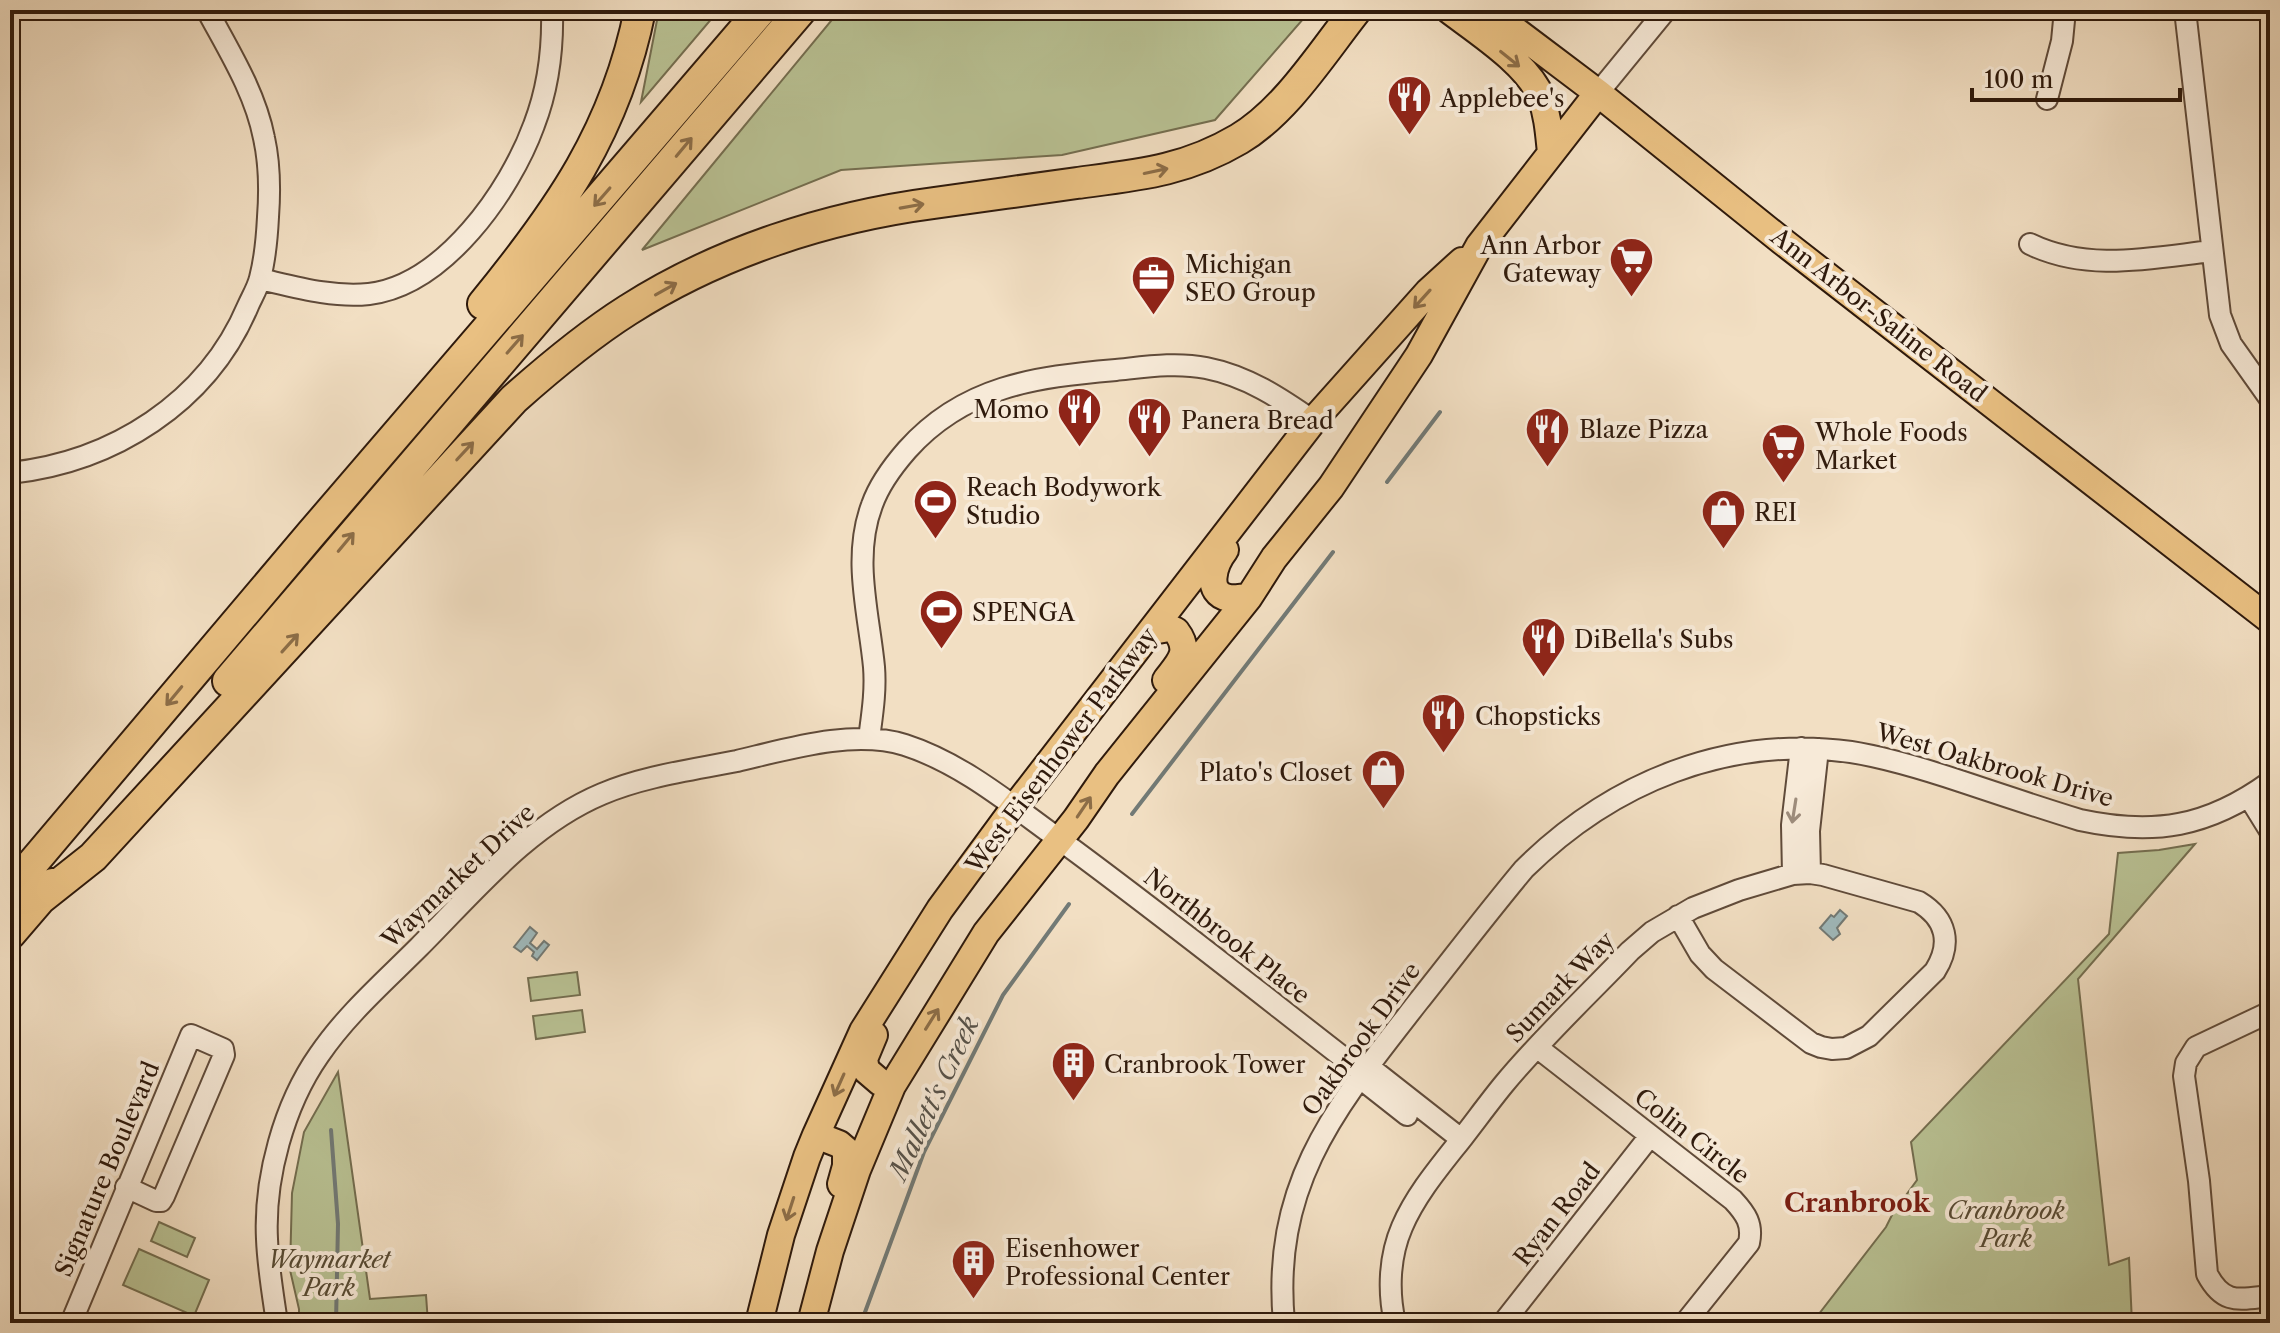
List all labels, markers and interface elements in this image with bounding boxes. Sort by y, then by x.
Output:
one-way arrow [1499,50,1520,67]
scale bar [1972,52,2180,102]
text: 100 m [1984,65,2053,94]
restaurant icon: Applebee's [1385,74,1433,137]
place label: Applebee's [1439,84,1565,113]
one-way arrow [675,137,693,158]
one-way arrow [1142,163,1168,178]
one-way arrow [593,187,611,207]
one-way arrow [898,198,924,213]
street label: Ann Arbor-Saline Road [1764,221,1993,409]
place label: Ann Arbor Gateway [1480,231,1602,288]
supermarket icon: Ann Arbor Gateway [1608,235,1656,298]
place label: Michigan SEO Group [1185,250,1316,307]
office icon: Michigan SEO Group [1130,254,1178,317]
one-way arrow [654,280,678,296]
one-way arrow [1413,288,1431,308]
one-way arrow [506,335,524,355]
restaurant icon: Momo [1056,385,1104,448]
place label: Momo [974,395,1049,424]
restaurant icon: Panera Bread [1126,396,1174,459]
restaurant icon: Blaze Pizza [1524,405,1572,468]
place label: Panera Bread [1181,406,1334,435]
place label: Blaze Pizza [1579,415,1709,444]
place label: Whole Foods Market [1814,418,1968,475]
supermarket icon: Whole Foods Market [1760,422,1808,485]
one-way arrow [455,441,473,461]
place label: Reach Bodywork Studio [966,473,1162,530]
sports icon: Reach Bodywork Studio [911,477,959,540]
shop icon: REI [1699,488,1747,551]
place label: REI [1754,498,1797,527]
one-way arrow [337,532,355,553]
sports icon: SPENGA [917,588,965,651]
place label: SPENGA [972,598,1076,627]
restaurant icon: DiBella's Subs [1519,615,1567,678]
street label: West Eisenhower Parkway [959,621,1163,879]
place label: DiBella's Subs [1574,625,1733,654]
one-way arrow [280,633,298,653]
one-way arrow [165,686,183,706]
restaurant icon: Chopsticks [1420,692,1468,755]
place label: Chopsticks [1475,702,1601,731]
street label: West Oakbrook Drive [1872,717,2117,813]
shop icon: Plato's Closet [1359,748,1407,811]
place label: Plato's Closet [1199,758,1353,787]
one-way arrow [1076,797,1092,819]
street label: Waymarket Drive [375,798,540,955]
one-way arrow [1786,798,1801,823]
street label: Northbrook Place [1138,862,1316,1010]
street label: Sumark Way [1500,925,1620,1048]
street label: Oakbrook Drive [1296,957,1426,1121]
one-way arrow [925,1008,941,1031]
water label: Mallett's Creek [881,1011,986,1187]
building icon: Cranbrook Tower [1049,1040,1097,1103]
place label: Cranbrook Tower [1104,1050,1306,1079]
street label: Signature Boulevard [49,1057,166,1281]
one-way arrow [830,1072,845,1097]
street label: Colin Circle [1629,1082,1755,1190]
street label: Ryan Road [1508,1156,1606,1271]
district label: Cranbrook [1784,1187,1931,1219]
one-way arrow [782,1196,797,1221]
park label: Cranbrook Park [1947,1196,2065,1253]
place label: Eisenhower Professional Center [1005,1234,1230,1291]
building icon: Eisenhower Professional Center [950,1238,998,1301]
park label: Waymarket Park [267,1245,392,1302]

